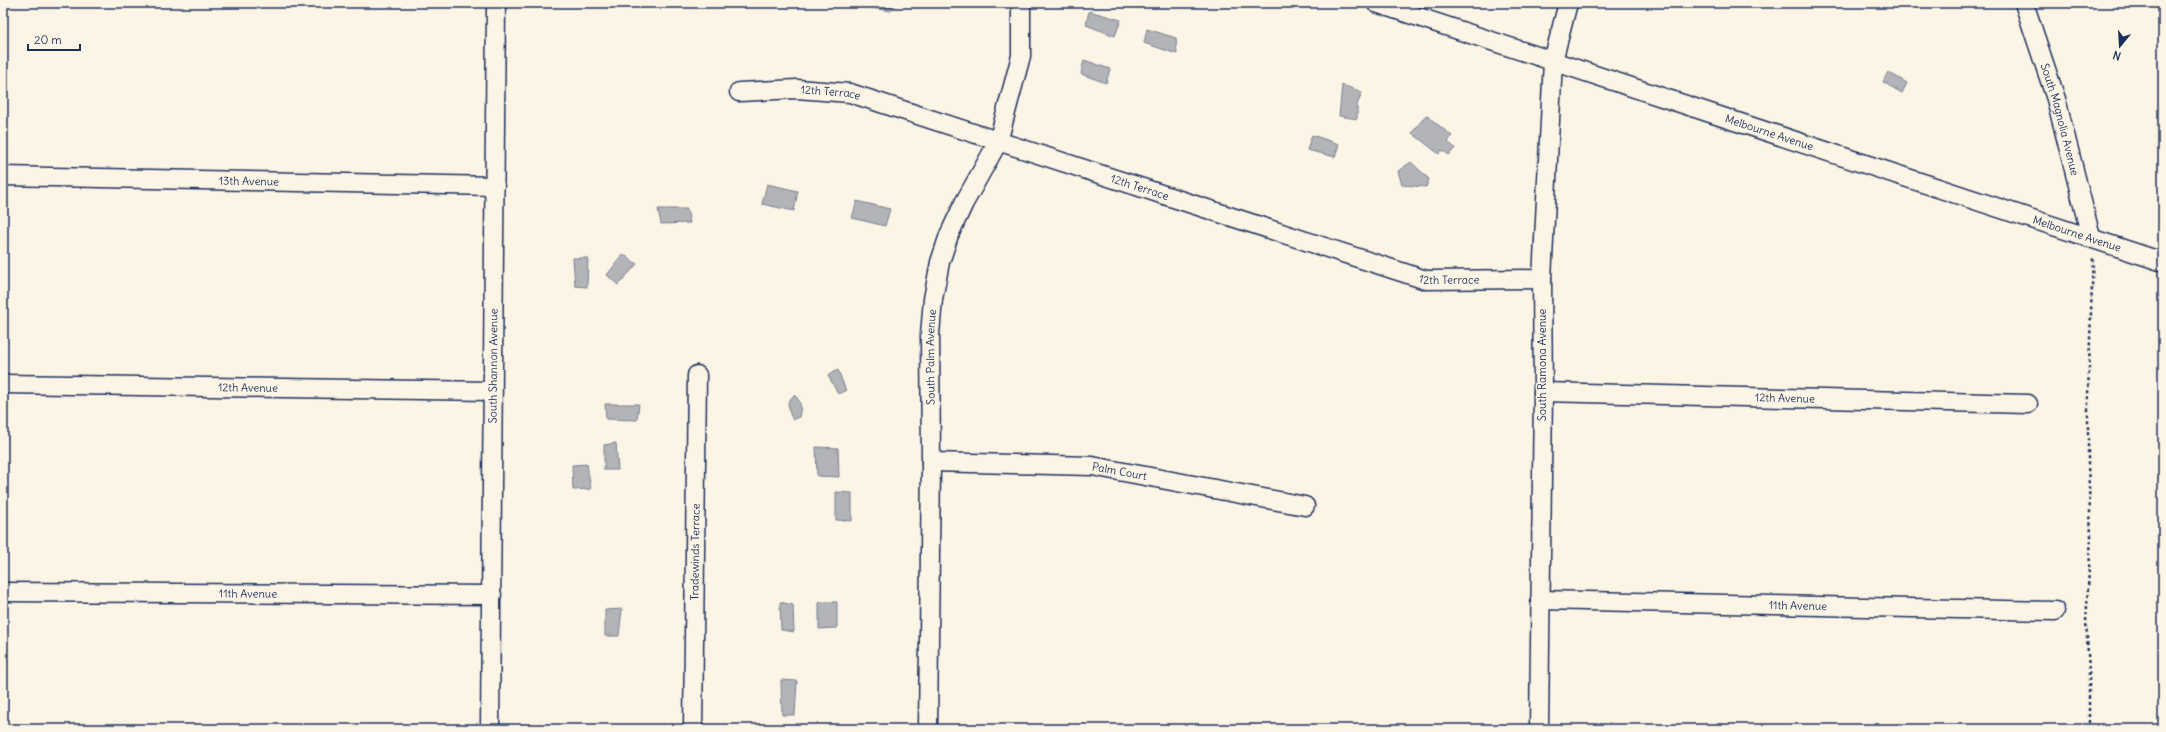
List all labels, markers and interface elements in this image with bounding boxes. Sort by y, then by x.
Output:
scale bar [28,26,80,52]
north arrow [2100,26,2140,66]
text: 20 m [34,32,62,47]
text: N [2111,48,2123,63]
street label: South Magnolia Avenue [2038,61,2082,177]
street label: 12th Terrace [800,82,863,103]
street label: Melbourne Avenue [1723,111,1815,154]
street label: 12th Terrace [1109,171,1171,203]
street label: 13th Avenue [219,173,279,189]
street label: Melbourne Avenue [2031,213,2123,255]
street label: 12th Terrace [1417,271,1480,287]
street label: South Shannon Avenue [486,308,500,424]
street label: South Palm Avenue [923,309,939,405]
street label: South Ramona Avenue [1535,309,1549,421]
street label: 12th Avenue [218,380,278,395]
street label: 12th Avenue [1755,390,1815,406]
street label: Palm Court [1091,459,1148,483]
street label: Tradewinds Terrace [687,503,703,601]
street label: 11th Avenue [219,586,277,601]
street label: 11th Avenue [1769,598,1827,613]

